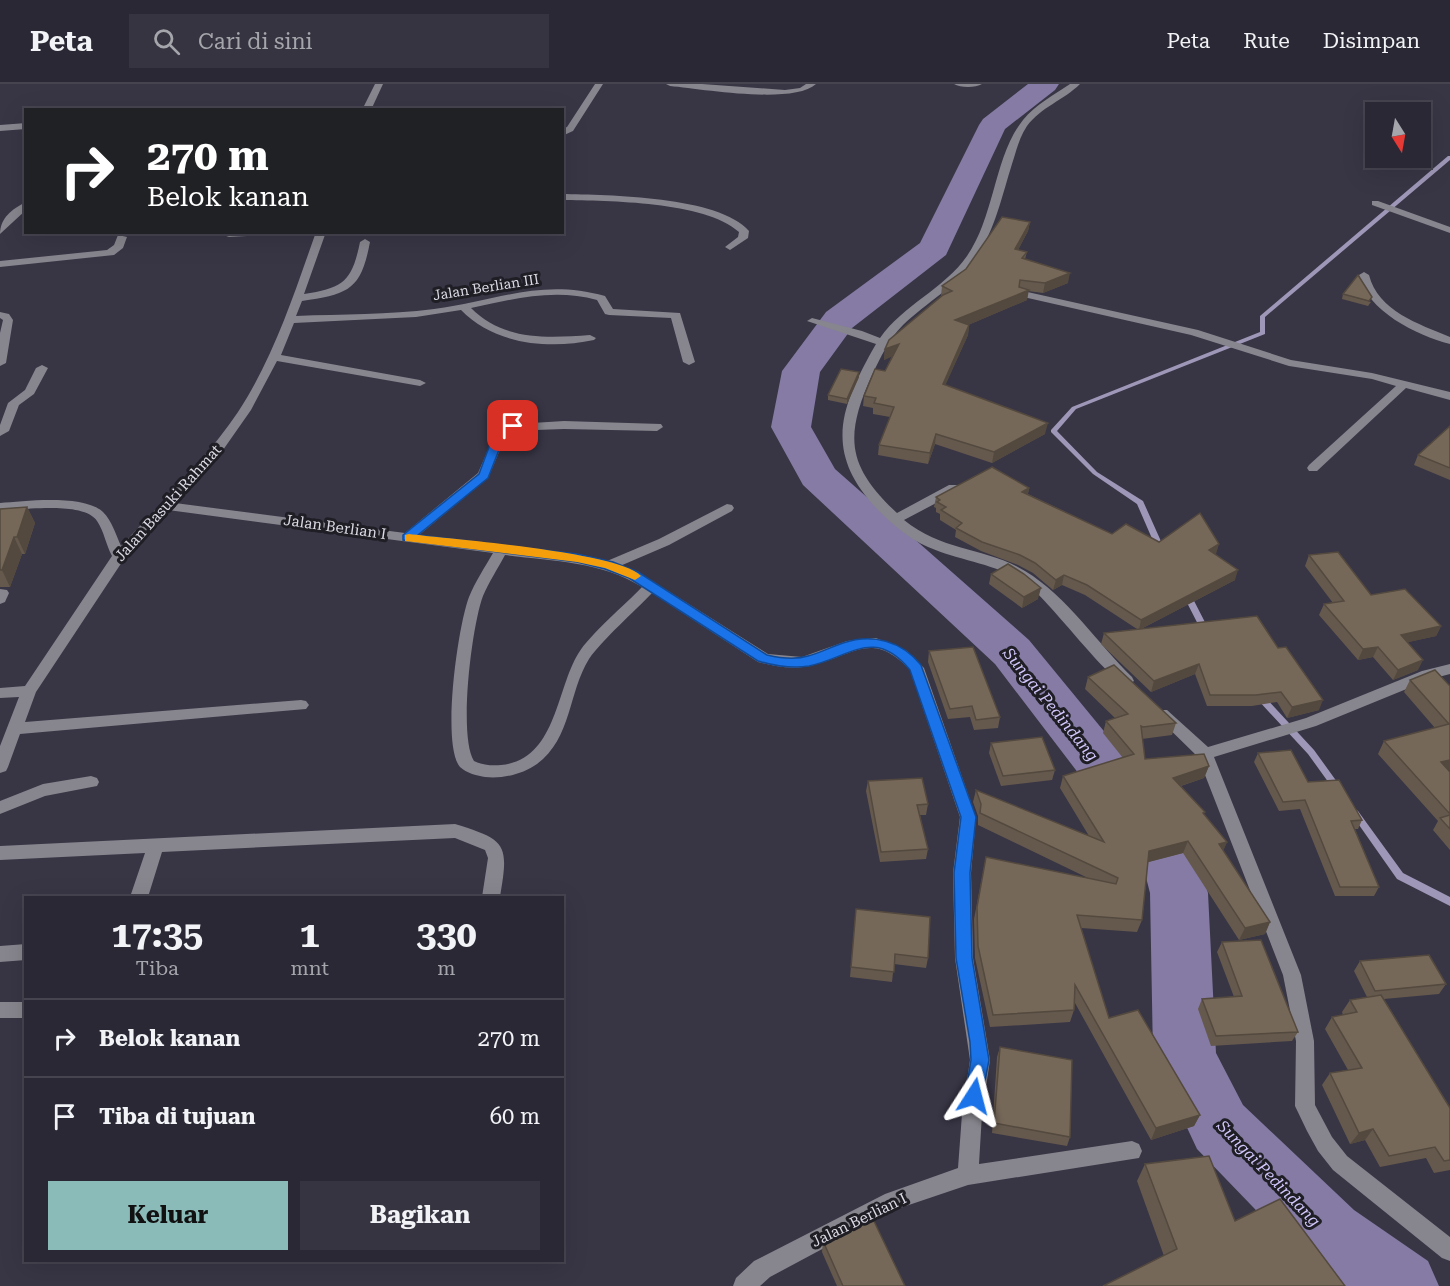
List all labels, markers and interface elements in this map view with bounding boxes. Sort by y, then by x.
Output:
search box [129,14,549,68]
text: Peta [30,25,93,58]
icon: search [150,25,183,58]
text: Cari di sini [198,29,313,54]
text: Peta [1167,29,1210,53]
text: Rute [1243,29,1290,53]
text: Disimpan [1323,29,1420,53]
north arrow [1365,102,1431,168]
map controls [1365,102,1431,168]
text: 270 m [147,131,269,180]
icon: right [48,132,126,210]
text: Belok kanan [147,181,309,213]
street label: Jalan Berlian III [432,271,540,303]
pin [487,400,538,451]
icon: arrive [496,409,529,442]
street label: Jalan Basuki Rahmat [111,441,225,565]
street label: Jalan Berlian I [282,511,388,543]
water label: Sungai Pedindang [999,643,1102,765]
text: 17:35 [111,914,203,956]
text: 1 [300,914,320,956]
text: 330 [416,914,477,956]
text: Tiba [136,956,179,980]
text: mnt [290,956,329,980]
text: m [437,956,456,980]
icon: right [48,1022,81,1055]
text: Belok kanan [99,1026,240,1051]
text: 270 m [477,1026,540,1051]
position arrow [942,1064,1006,1128]
icon: arrive [48,1100,81,1133]
text: Tiba di tujuan [99,1104,255,1129]
text: 60 m [490,1104,540,1129]
water label: Sungai Pedindang [1213,1116,1324,1230]
button: Keluar [48,1181,288,1250]
button: Bagikan [300,1181,540,1250]
street label: Jalan Berlian I [808,1189,910,1251]

